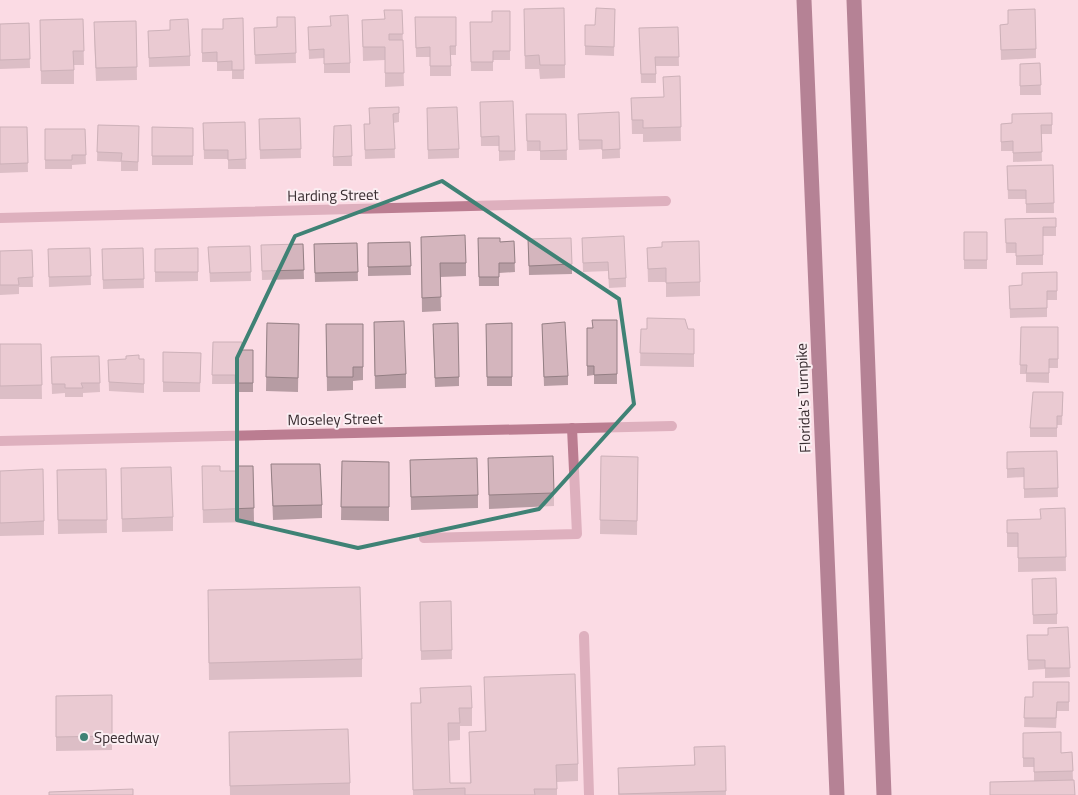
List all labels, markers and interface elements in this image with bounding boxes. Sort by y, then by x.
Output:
street label: Harding Street [287,183,380,207]
street label: Florida's Turnpike [790,343,816,453]
street label: Moseley Street [287,407,383,431]
place label: Speedway [94,726,159,749]
marker: Speedway [78,731,90,743]

